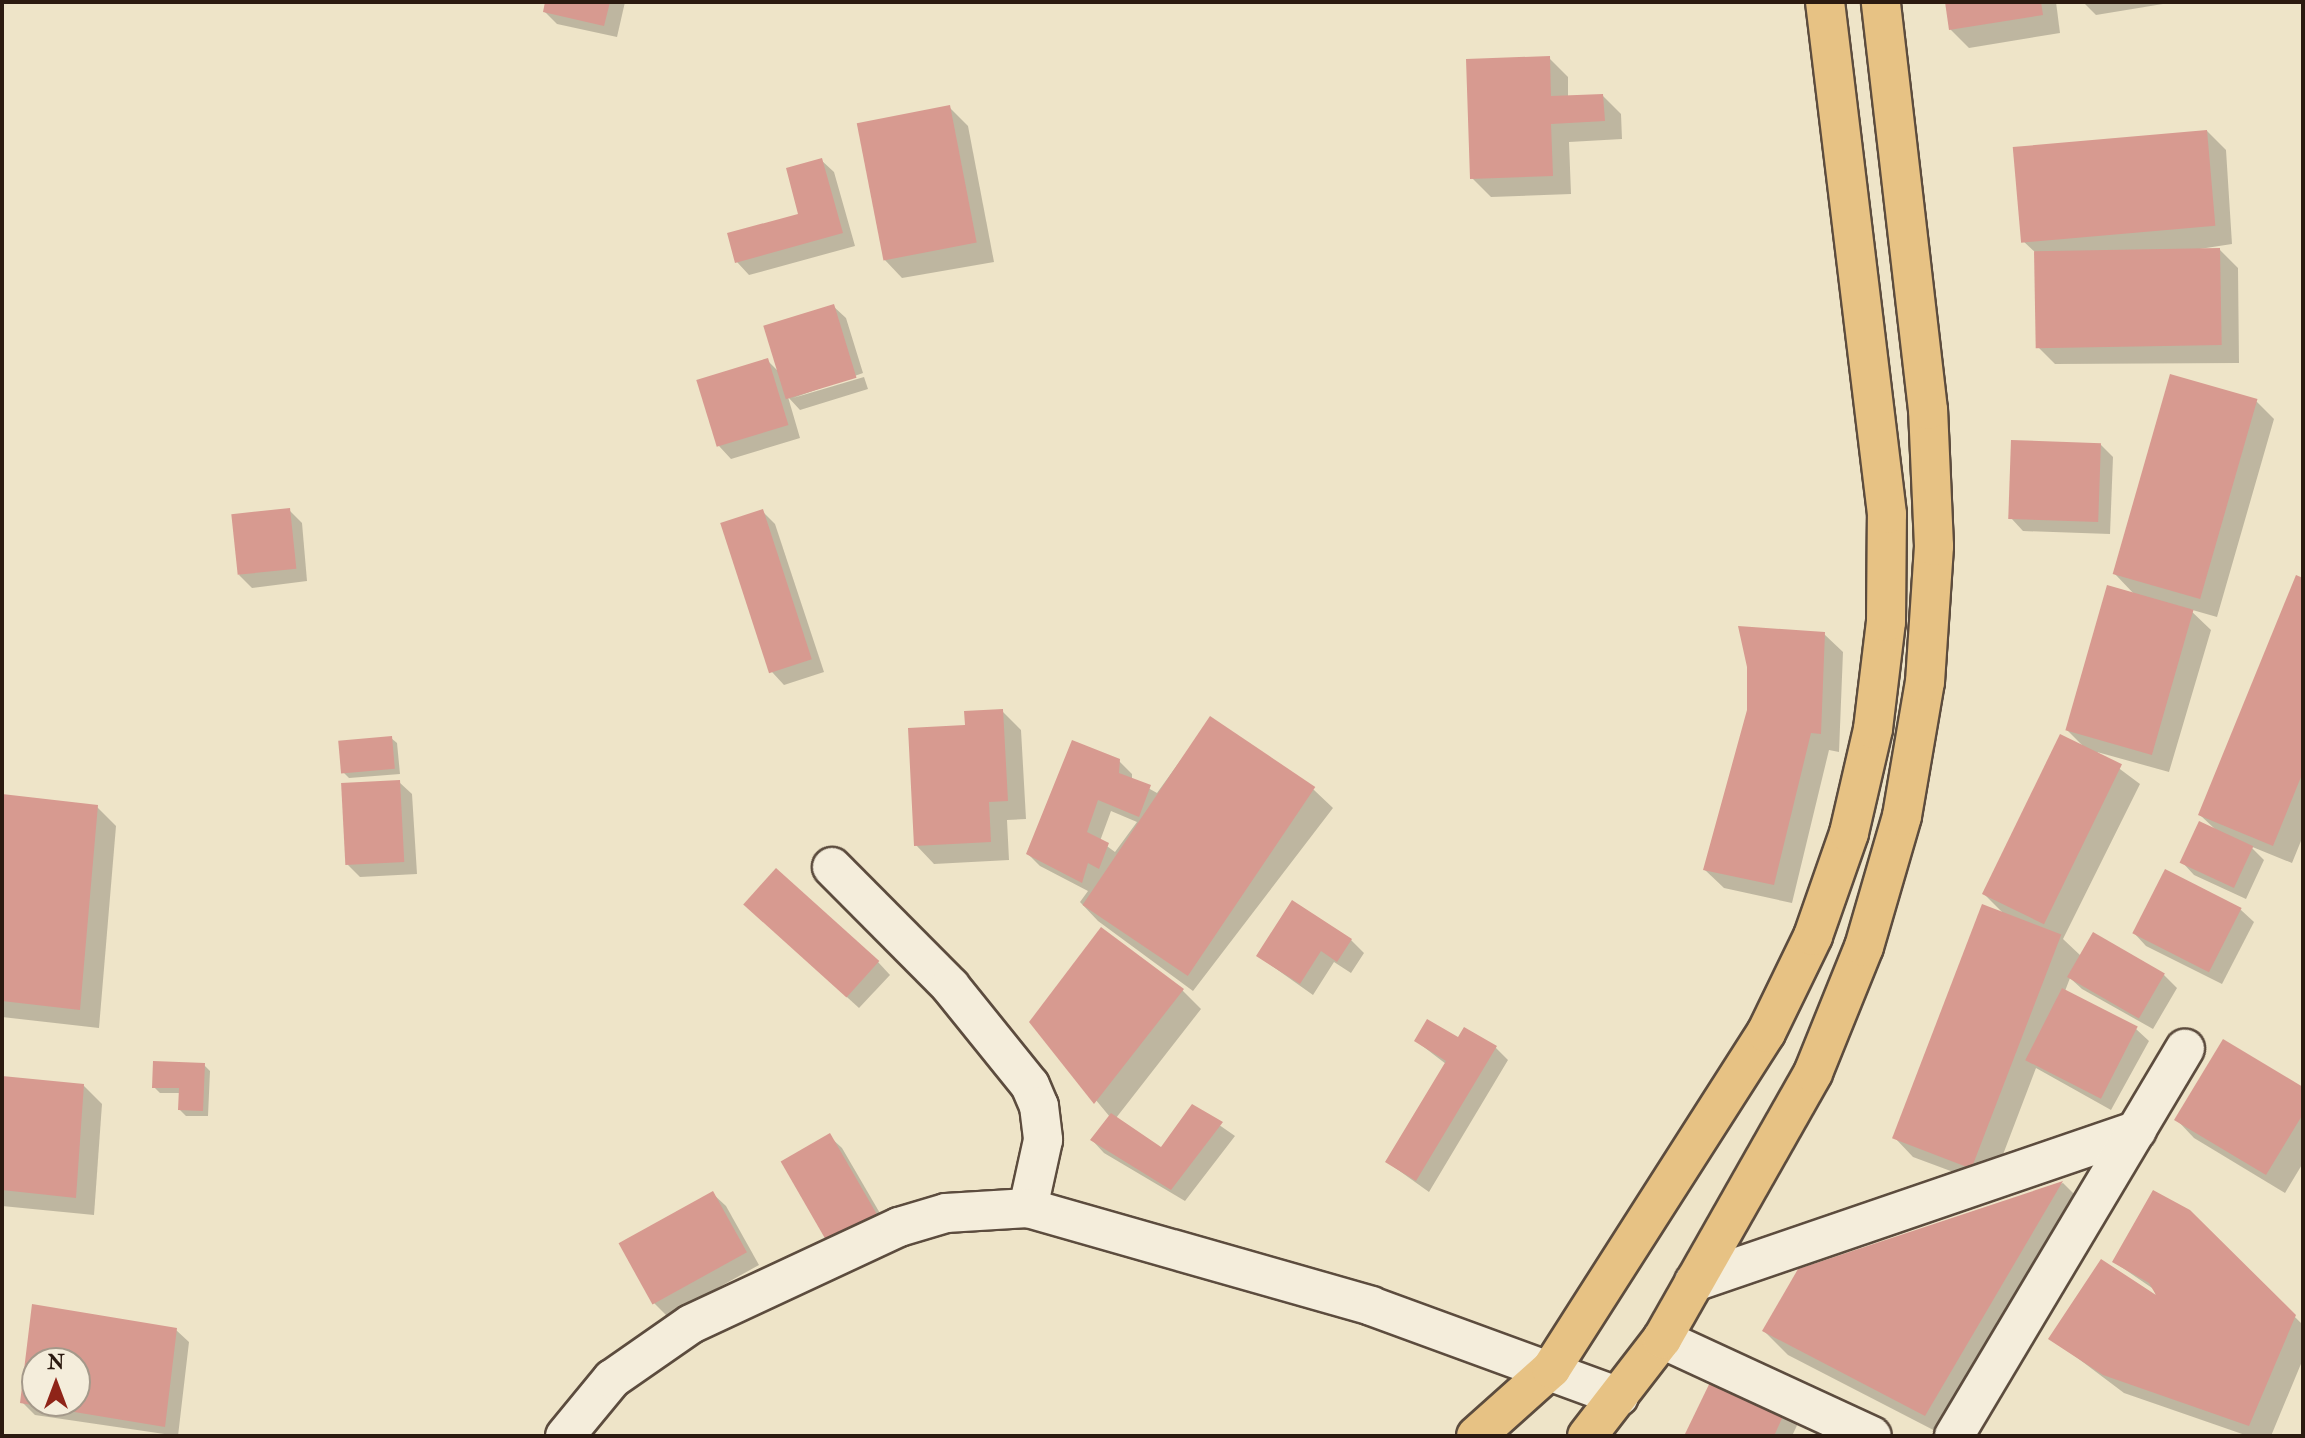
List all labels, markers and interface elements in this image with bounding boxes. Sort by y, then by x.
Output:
north arrow [21,1347,91,1417]
text: N [47,1351,65,1375]

